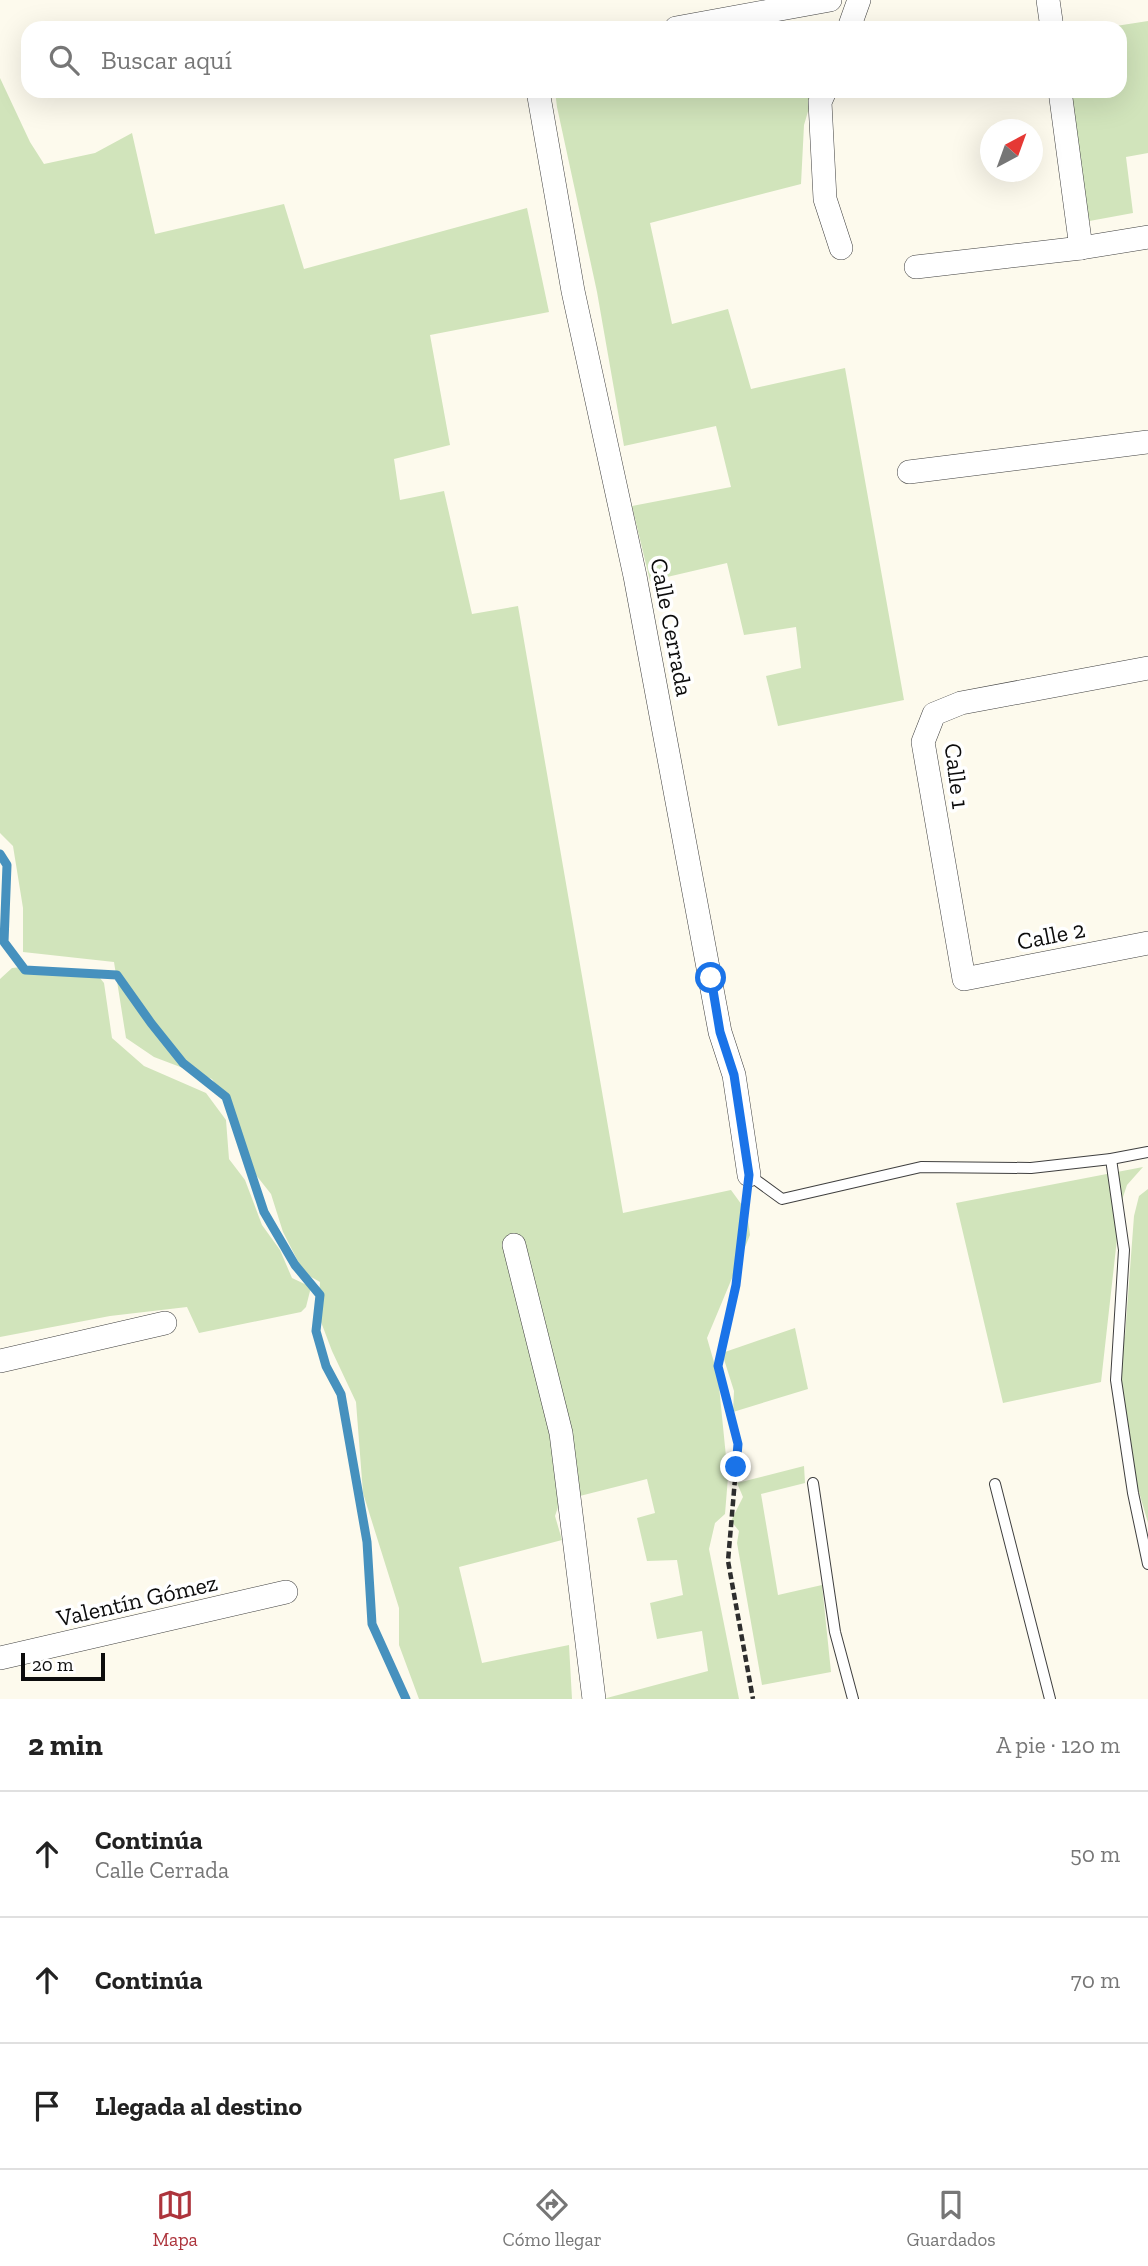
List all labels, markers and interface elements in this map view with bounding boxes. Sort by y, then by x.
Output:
search box [21,21,1127,98]
icon: search [45,41,83,79]
text: Buscar aquí [101,44,232,76]
north arrow [980,119,1043,182]
street label: Calle Cerrada [644,556,700,699]
street label: Calle 1 [939,742,975,810]
street label: Calle 2 [1014,914,1088,956]
route start [695,962,726,993]
route end [720,1451,751,1482]
street label: Valentín Gómez [53,1567,220,1633]
scale bar [21,1650,105,1682]
text: 20 m [32,1653,73,1676]
text: 2 min [28,1727,103,1763]
text: A pie · 120 m [996,1731,1120,1759]
text: Continúa [95,1824,203,1856]
icon: ahead [28,1835,66,1873]
text: 50 m [1070,1840,1120,1868]
text: Calle Cerrada [95,1856,229,1884]
icon: ahead [28,1961,66,1999]
text: Continúa [95,1964,203,1996]
text: 70 m [1071,1966,1120,1994]
icon: arrive [28,2087,66,2125]
text: Llegada al destino [95,2090,302,2122]
tab: Mapa [152,2186,198,2251]
tab: Cómo llegar [503,2186,602,2251]
tab: Guardados [907,2186,996,2251]

